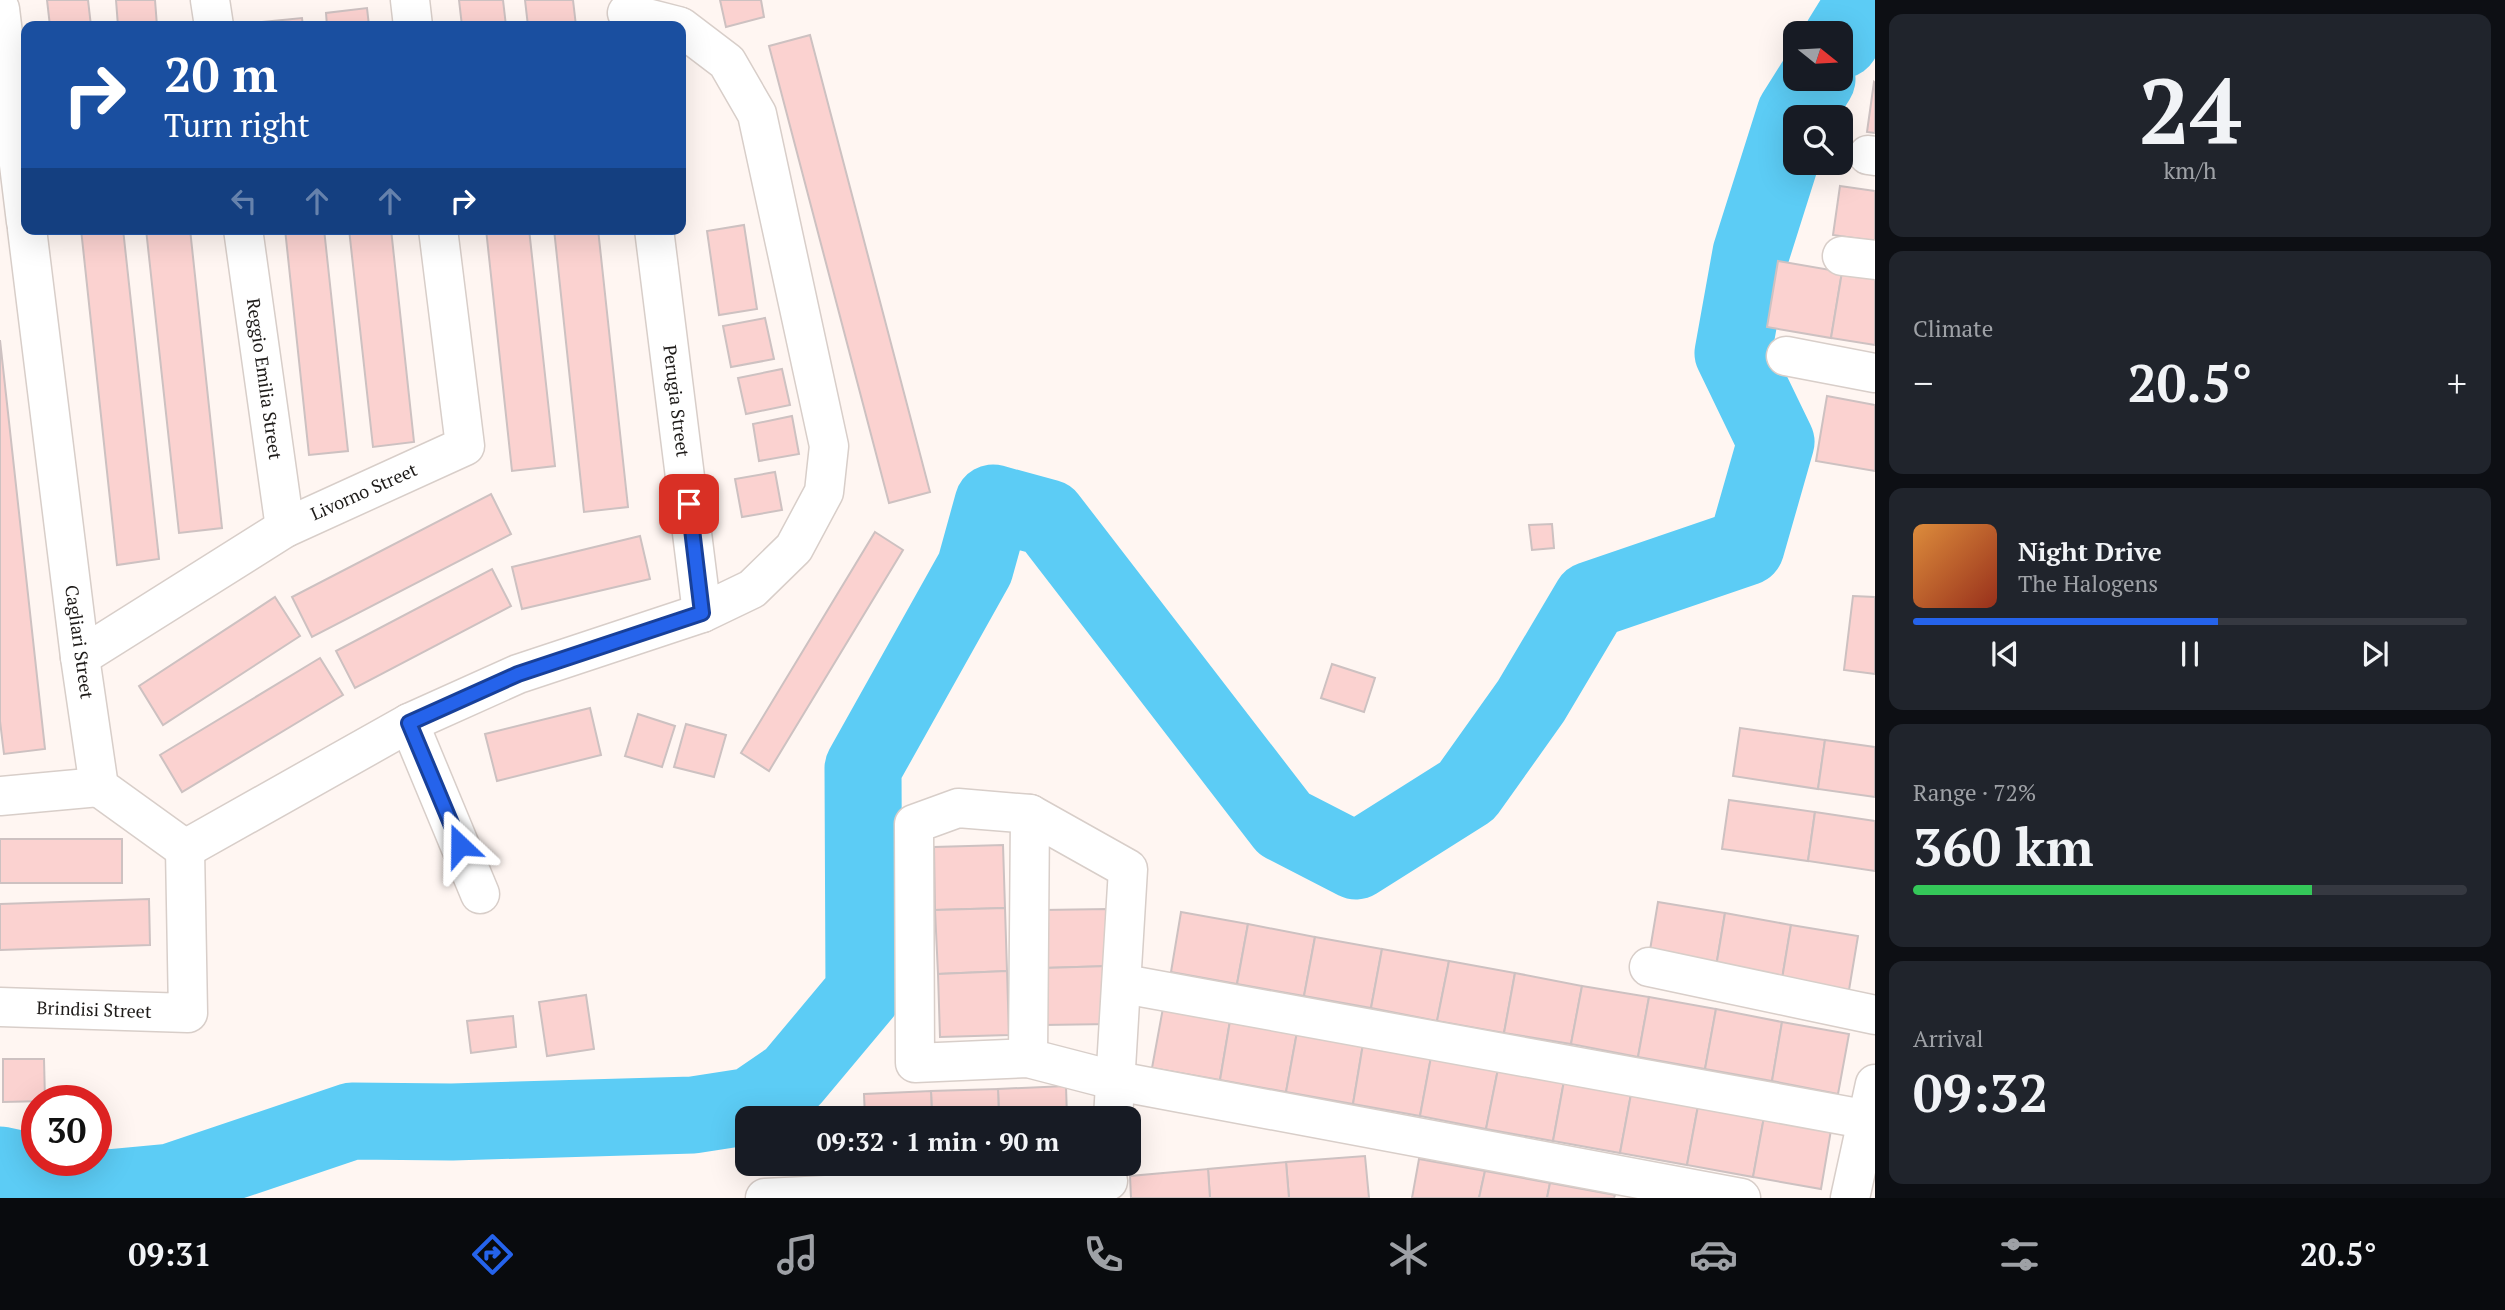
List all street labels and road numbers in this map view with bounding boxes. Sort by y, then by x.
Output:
street label: Reggio Emilia Street [242,297,288,461]
street label: Perugia Street [658,343,696,459]
street label: Livorno Street [307,457,421,525]
street label: Cagliari Street [60,583,100,701]
street label: Brindisi Street [36,995,152,1023]

